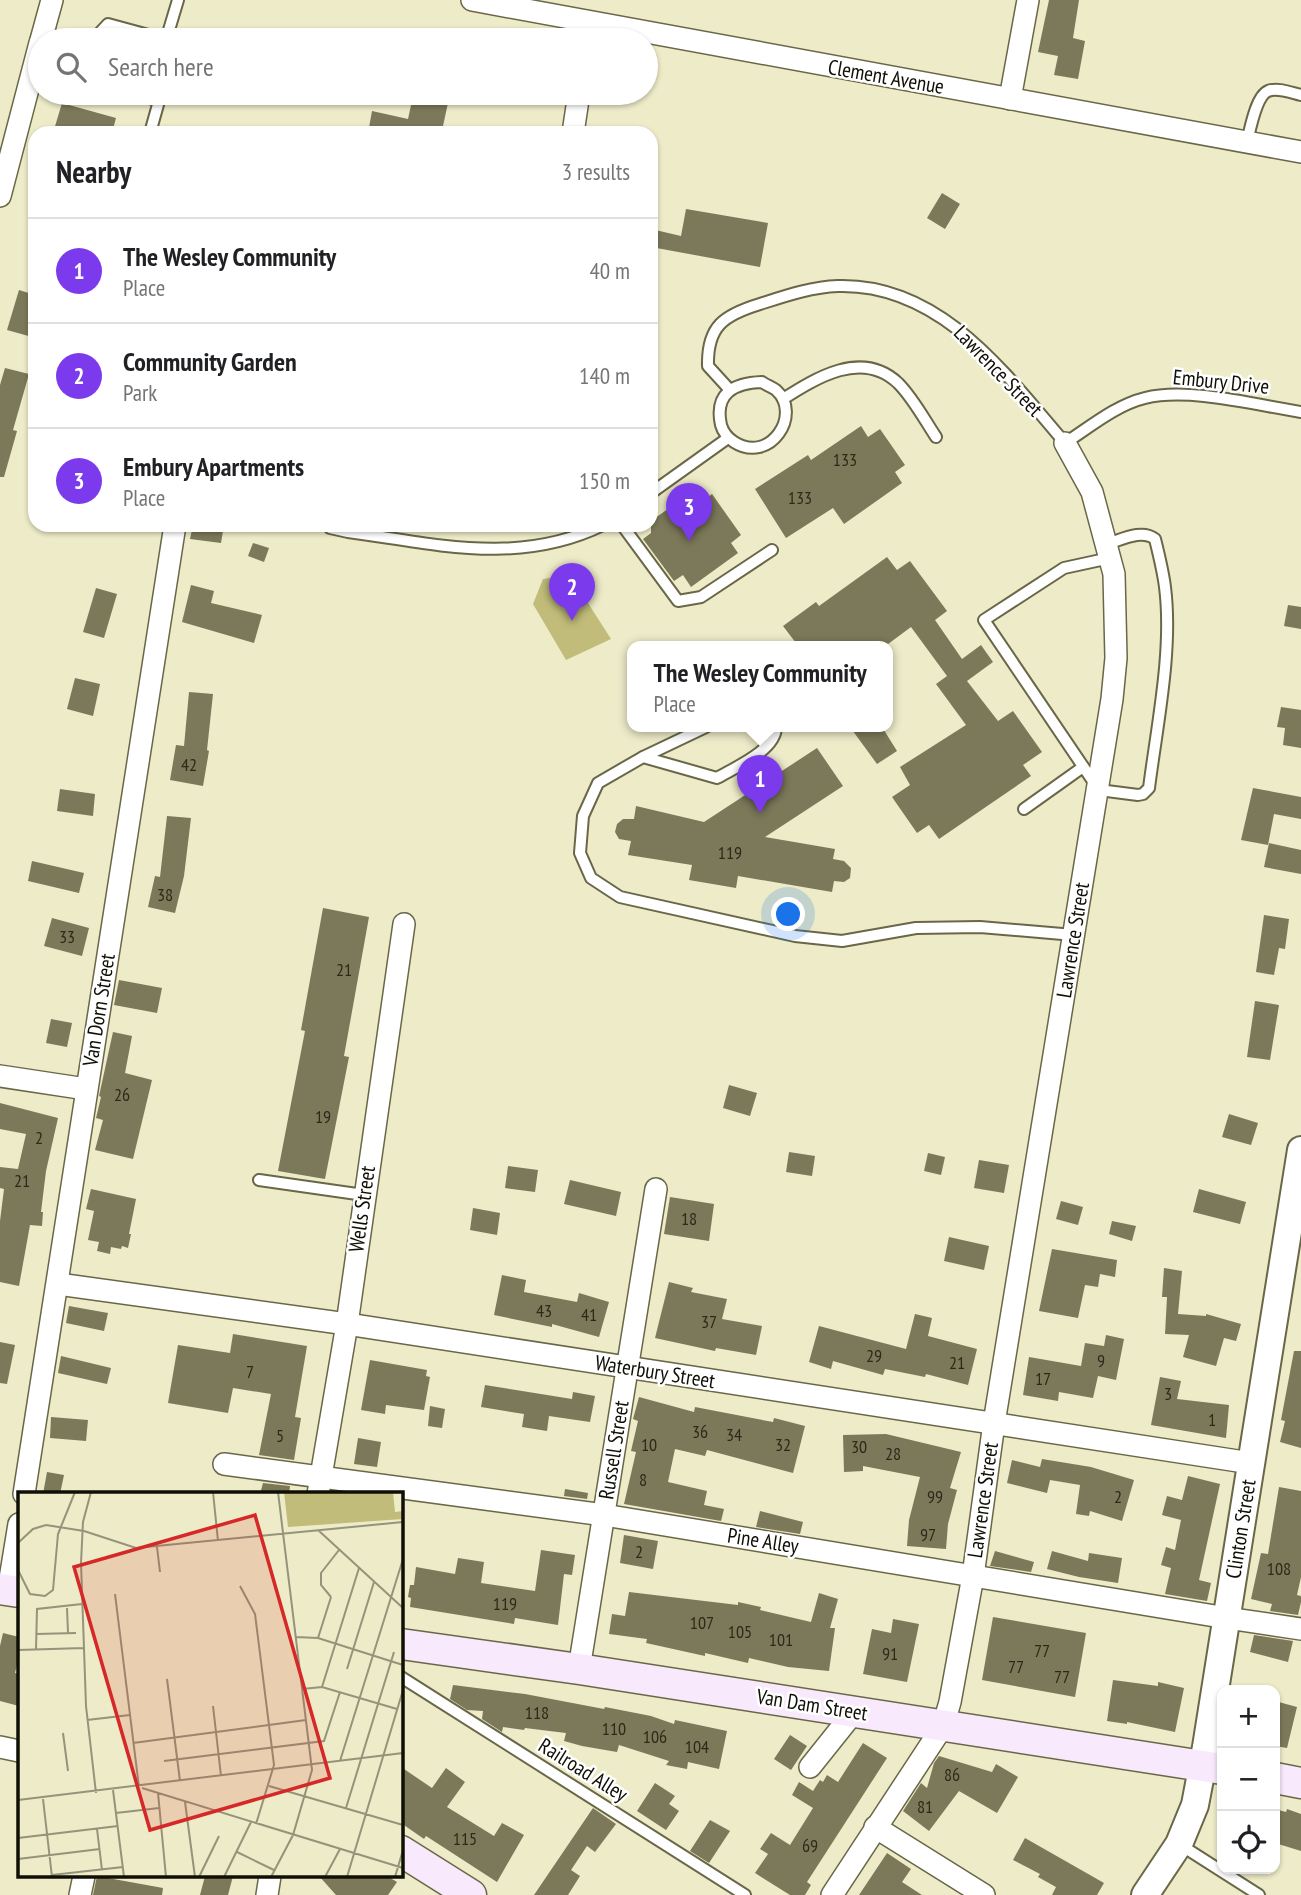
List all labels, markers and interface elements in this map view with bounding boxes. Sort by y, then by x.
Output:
search box [28,28,658,105]
icon: search [52,48,90,86]
text: Search here [108,50,214,83]
street label: Clement Avenue [826,53,946,100]
text: Nearby [56,152,131,191]
text: 3 results [562,157,630,186]
text: The Wesley Community [123,240,336,273]
text: 1 [74,256,85,285]
text: 40 m [589,256,630,285]
text: Place [123,273,165,302]
street label: Lawrence Street [948,319,1049,422]
text: Community Garden [123,345,297,378]
text: 2 [74,361,85,390]
text: 140 m [579,361,630,390]
street label: Embury Drive [1172,363,1270,400]
text: Park [123,378,157,407]
house number: 133 [833,448,857,471]
text: Embury Apartments [123,450,304,483]
text: 3 [74,466,85,495]
text: 150 m [579,466,630,495]
text: Place [123,483,165,512]
pin: 3 [666,483,712,541]
house number: 133 [788,486,812,509]
pin: 2 [549,563,595,621]
popup [627,641,893,732]
text: The Wesley Community [653,656,867,689]
text: Place [653,689,696,718]
house number: 42 [181,753,197,776]
pin: 1 [737,755,783,813]
house number: 119 [718,841,742,864]
street label: Lawrence Street [1050,880,1095,1000]
house number: 38 [157,883,173,906]
your location [771,897,805,931]
house number: 33 [59,925,75,948]
street label: Van Dorn Street [76,951,121,1069]
house number: 21 [336,958,352,981]
house number: 26 [114,1083,130,1106]
house number: 19 [315,1105,331,1128]
house number: 2 [35,1126,43,1149]
street label: Wells Street [342,1164,381,1254]
house number: 21 [14,1169,30,1192]
house number: 18 [681,1207,697,1230]
house number: 43 [536,1299,552,1322]
house number: 41 [581,1303,597,1326]
house number: 37 [701,1310,717,1333]
house number: 29 [866,1344,882,1367]
street label: Waterbury Street [593,1349,717,1394]
house number: 9 [1097,1349,1105,1372]
house number: 21 [949,1351,965,1374]
house number: 7 [246,1360,254,1383]
house number: 17 [1035,1367,1051,1390]
house number: 3 [1164,1382,1172,1405]
street label: Russell Street [592,1398,635,1501]
house number: 1 [1208,1408,1216,1431]
house number: 36 [692,1420,708,1443]
house number: 34 [726,1423,742,1446]
house number: 5 [276,1424,284,1447]
house number: 10 [641,1433,657,1456]
house number: 32 [775,1433,791,1456]
house number: 30 [851,1435,867,1458]
street label: Lawrence Street [961,1440,1004,1560]
house number: 28 [885,1442,901,1465]
house number: 8 [639,1468,647,1491]
street label: Clinton Street [1219,1477,1262,1580]
house number: 99 [927,1485,943,1508]
house number: 2 [1114,1485,1122,1508]
inset map [18,1492,402,1878]
street label: Pine Alley [726,1522,801,1559]
house number: 97 [920,1523,936,1546]
house number: 2 [635,1540,643,1563]
house number: 108 [1267,1557,1291,1580]
house number: 119 [493,1592,517,1615]
house number: 107 [690,1611,714,1634]
house number: 105 [728,1620,752,1643]
house number: 101 [769,1628,793,1651]
house number: 77 [1034,1639,1050,1662]
house number: 91 [882,1642,898,1665]
house number: 77 [1008,1655,1024,1678]
house number: 77 [1054,1665,1070,1688]
street label: Van Dam Street [754,1682,870,1727]
map controls [1217,1685,1280,1874]
button: + [1217,1685,1280,1748]
house number: 118 [525,1701,549,1724]
house number: 110 [602,1717,626,1740]
house number: 106 [643,1725,667,1748]
street label: Railroad Alley [534,1732,633,1808]
house number: 104 [685,1735,709,1758]
button: − [1217,1748,1280,1811]
house number: 86 [944,1763,960,1786]
house number: 81 [917,1795,933,1818]
button: locate [1217,1811,1280,1874]
house number: 115 [453,1827,477,1850]
house number: 69 [802,1834,818,1857]

